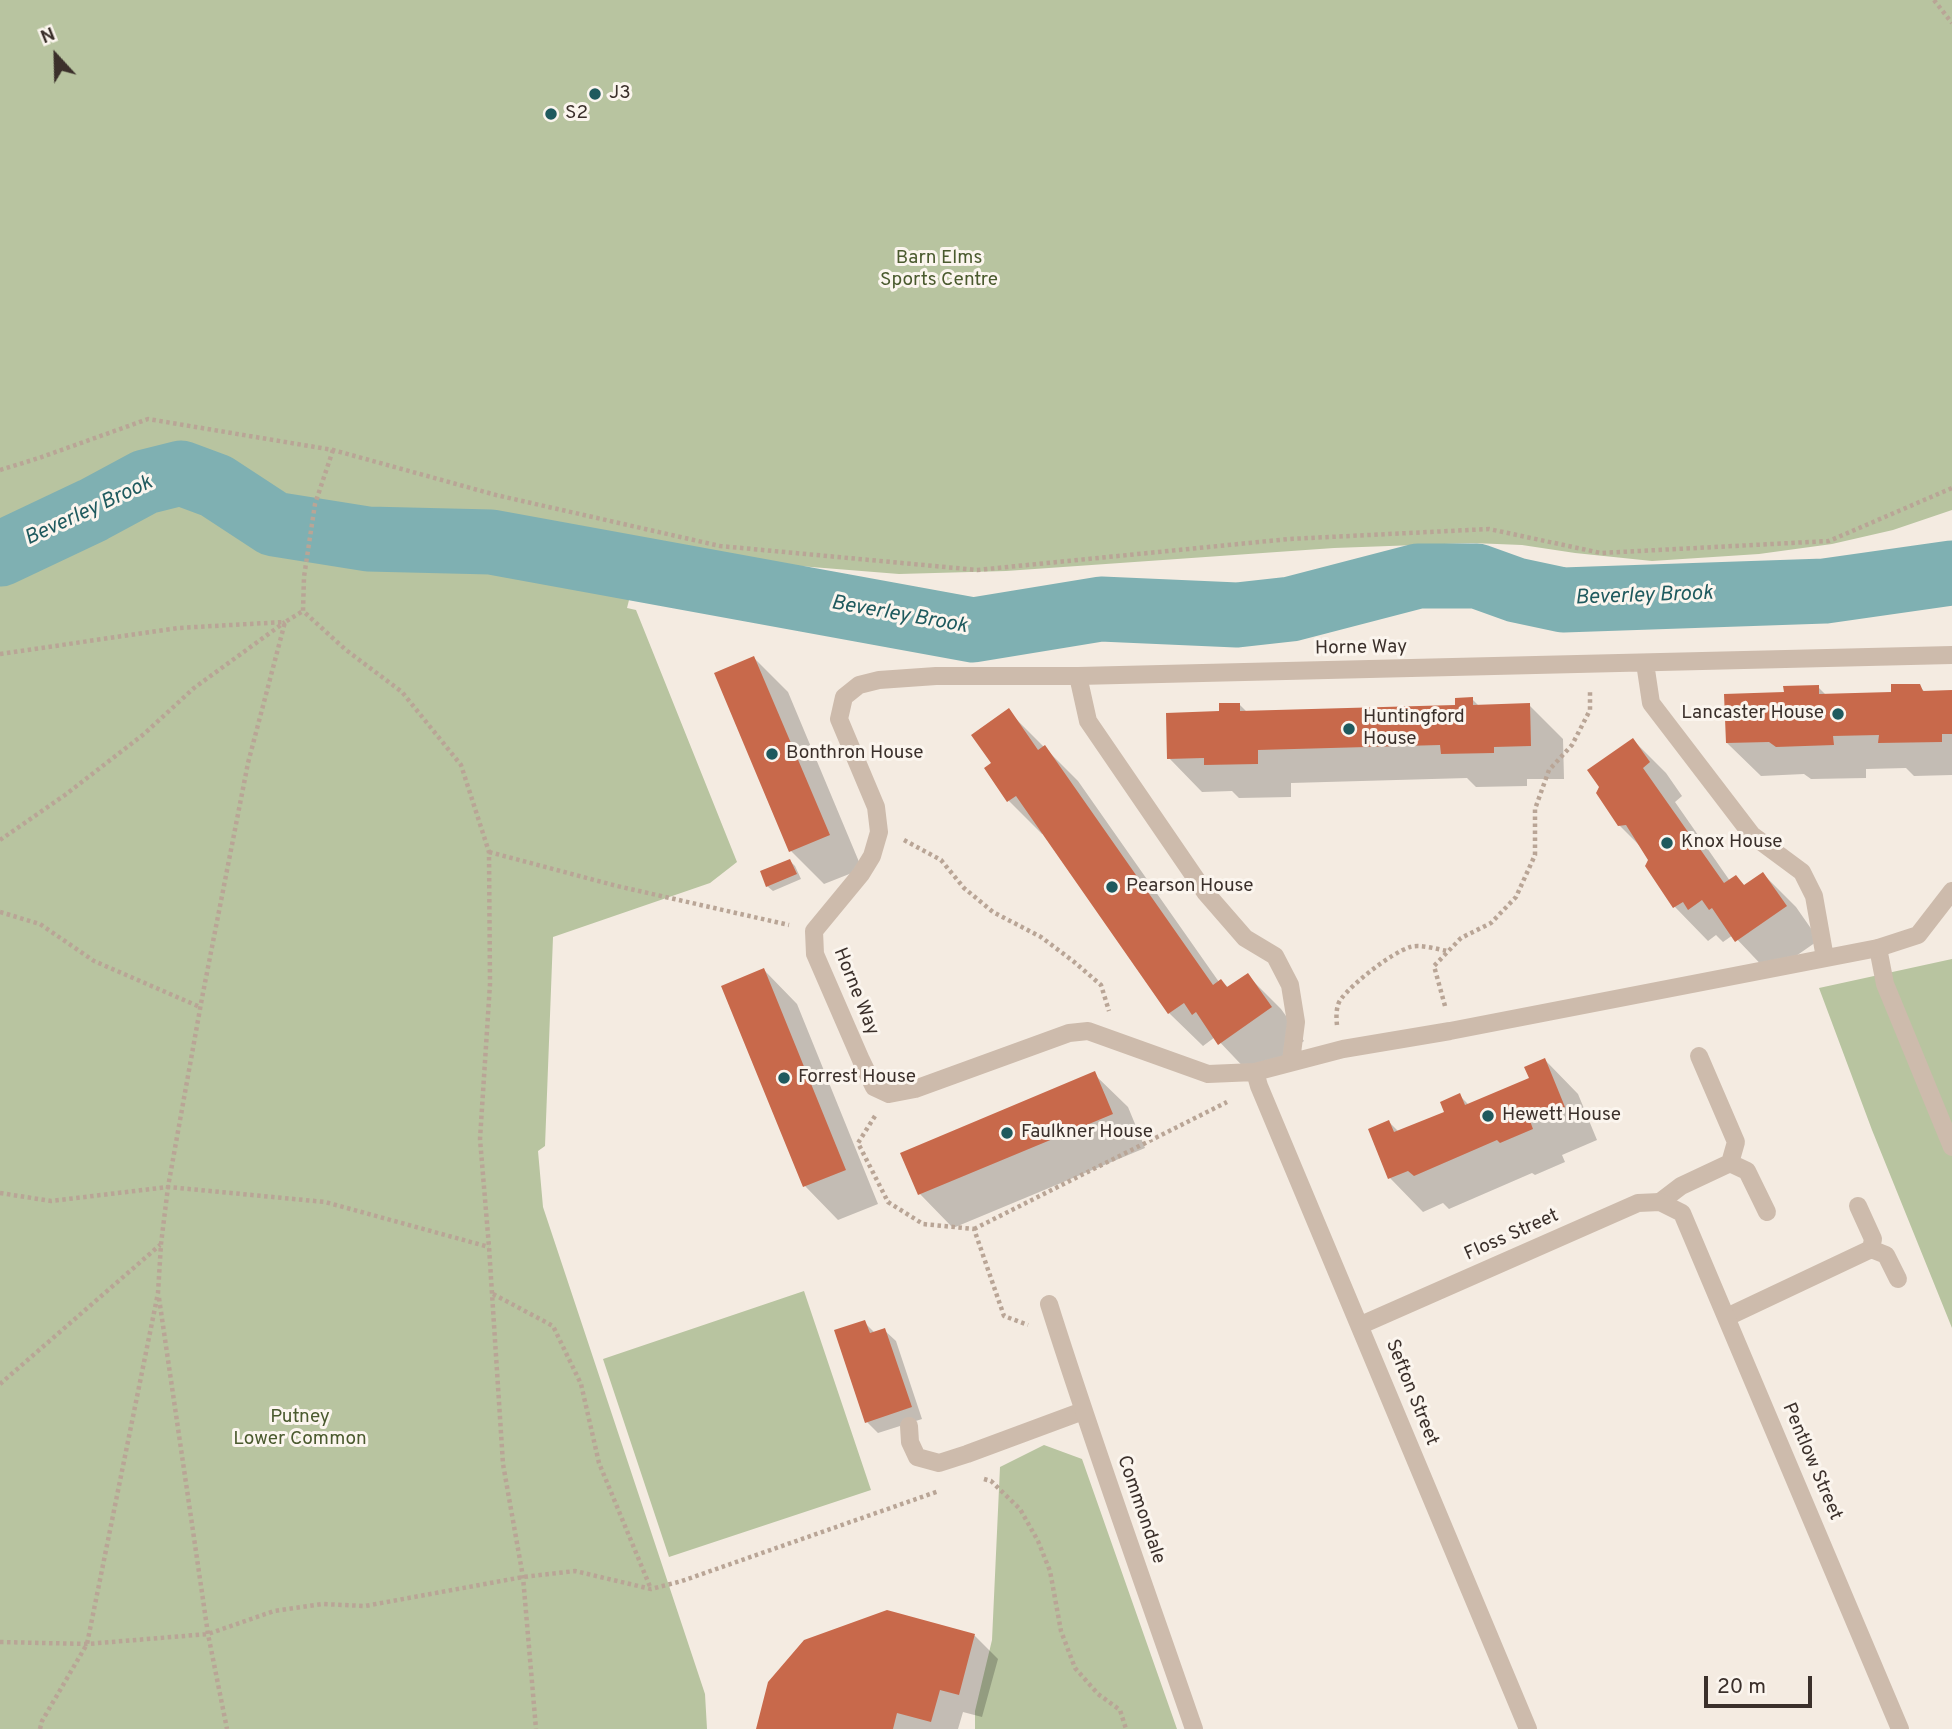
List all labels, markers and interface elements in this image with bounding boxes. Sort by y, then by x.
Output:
north arrow [21,21,91,91]
text: N [37,23,59,50]
place label: J3 [609,83,631,105]
marker: J3 [587,86,603,102]
place label: S2 [565,103,588,125]
marker: S2 [543,106,559,122]
park label: Barn Elms Sports Centre [880,248,998,292]
water label: Beverley Brook [21,471,157,553]
water label: Beverley Brook [1575,582,1713,612]
water label: Beverley Brook [829,592,969,640]
street label: Horne Way [1315,637,1407,661]
place label: Lancaster House [1681,703,1824,725]
marker: Lancaster House [1830,706,1846,722]
place label: Huntingford House [1363,707,1465,751]
marker: Huntingford House [1341,721,1357,737]
place label: Bonthron House [786,743,923,765]
marker: Bonthron House [764,746,780,762]
place label: Knox House [1681,832,1783,854]
marker: Knox House [1659,835,1675,851]
place label: Pearson House [1126,876,1254,898]
marker: Pearson House [1104,879,1120,895]
street label: Horne Way [827,945,883,1039]
place label: Forrest House [798,1067,916,1089]
marker: Forrest House [776,1070,792,1086]
place label: Hewett House [1502,1105,1621,1127]
marker: Hewett House [1480,1108,1496,1124]
place label: Faulkner House [1021,1122,1153,1144]
marker: Faulkner House [999,1125,1015,1141]
street label: Floss Street [1461,1205,1563,1267]
street label: Sefton Street [1379,1337,1443,1449]
street label: Pentlow Street [1776,1400,1846,1524]
park label: Putney Lower Common [233,1407,367,1451]
street label: Commondale [1111,1453,1169,1567]
scale bar [1707,1662,1815,1706]
text: 20 m [1717,1674,1766,1701]

